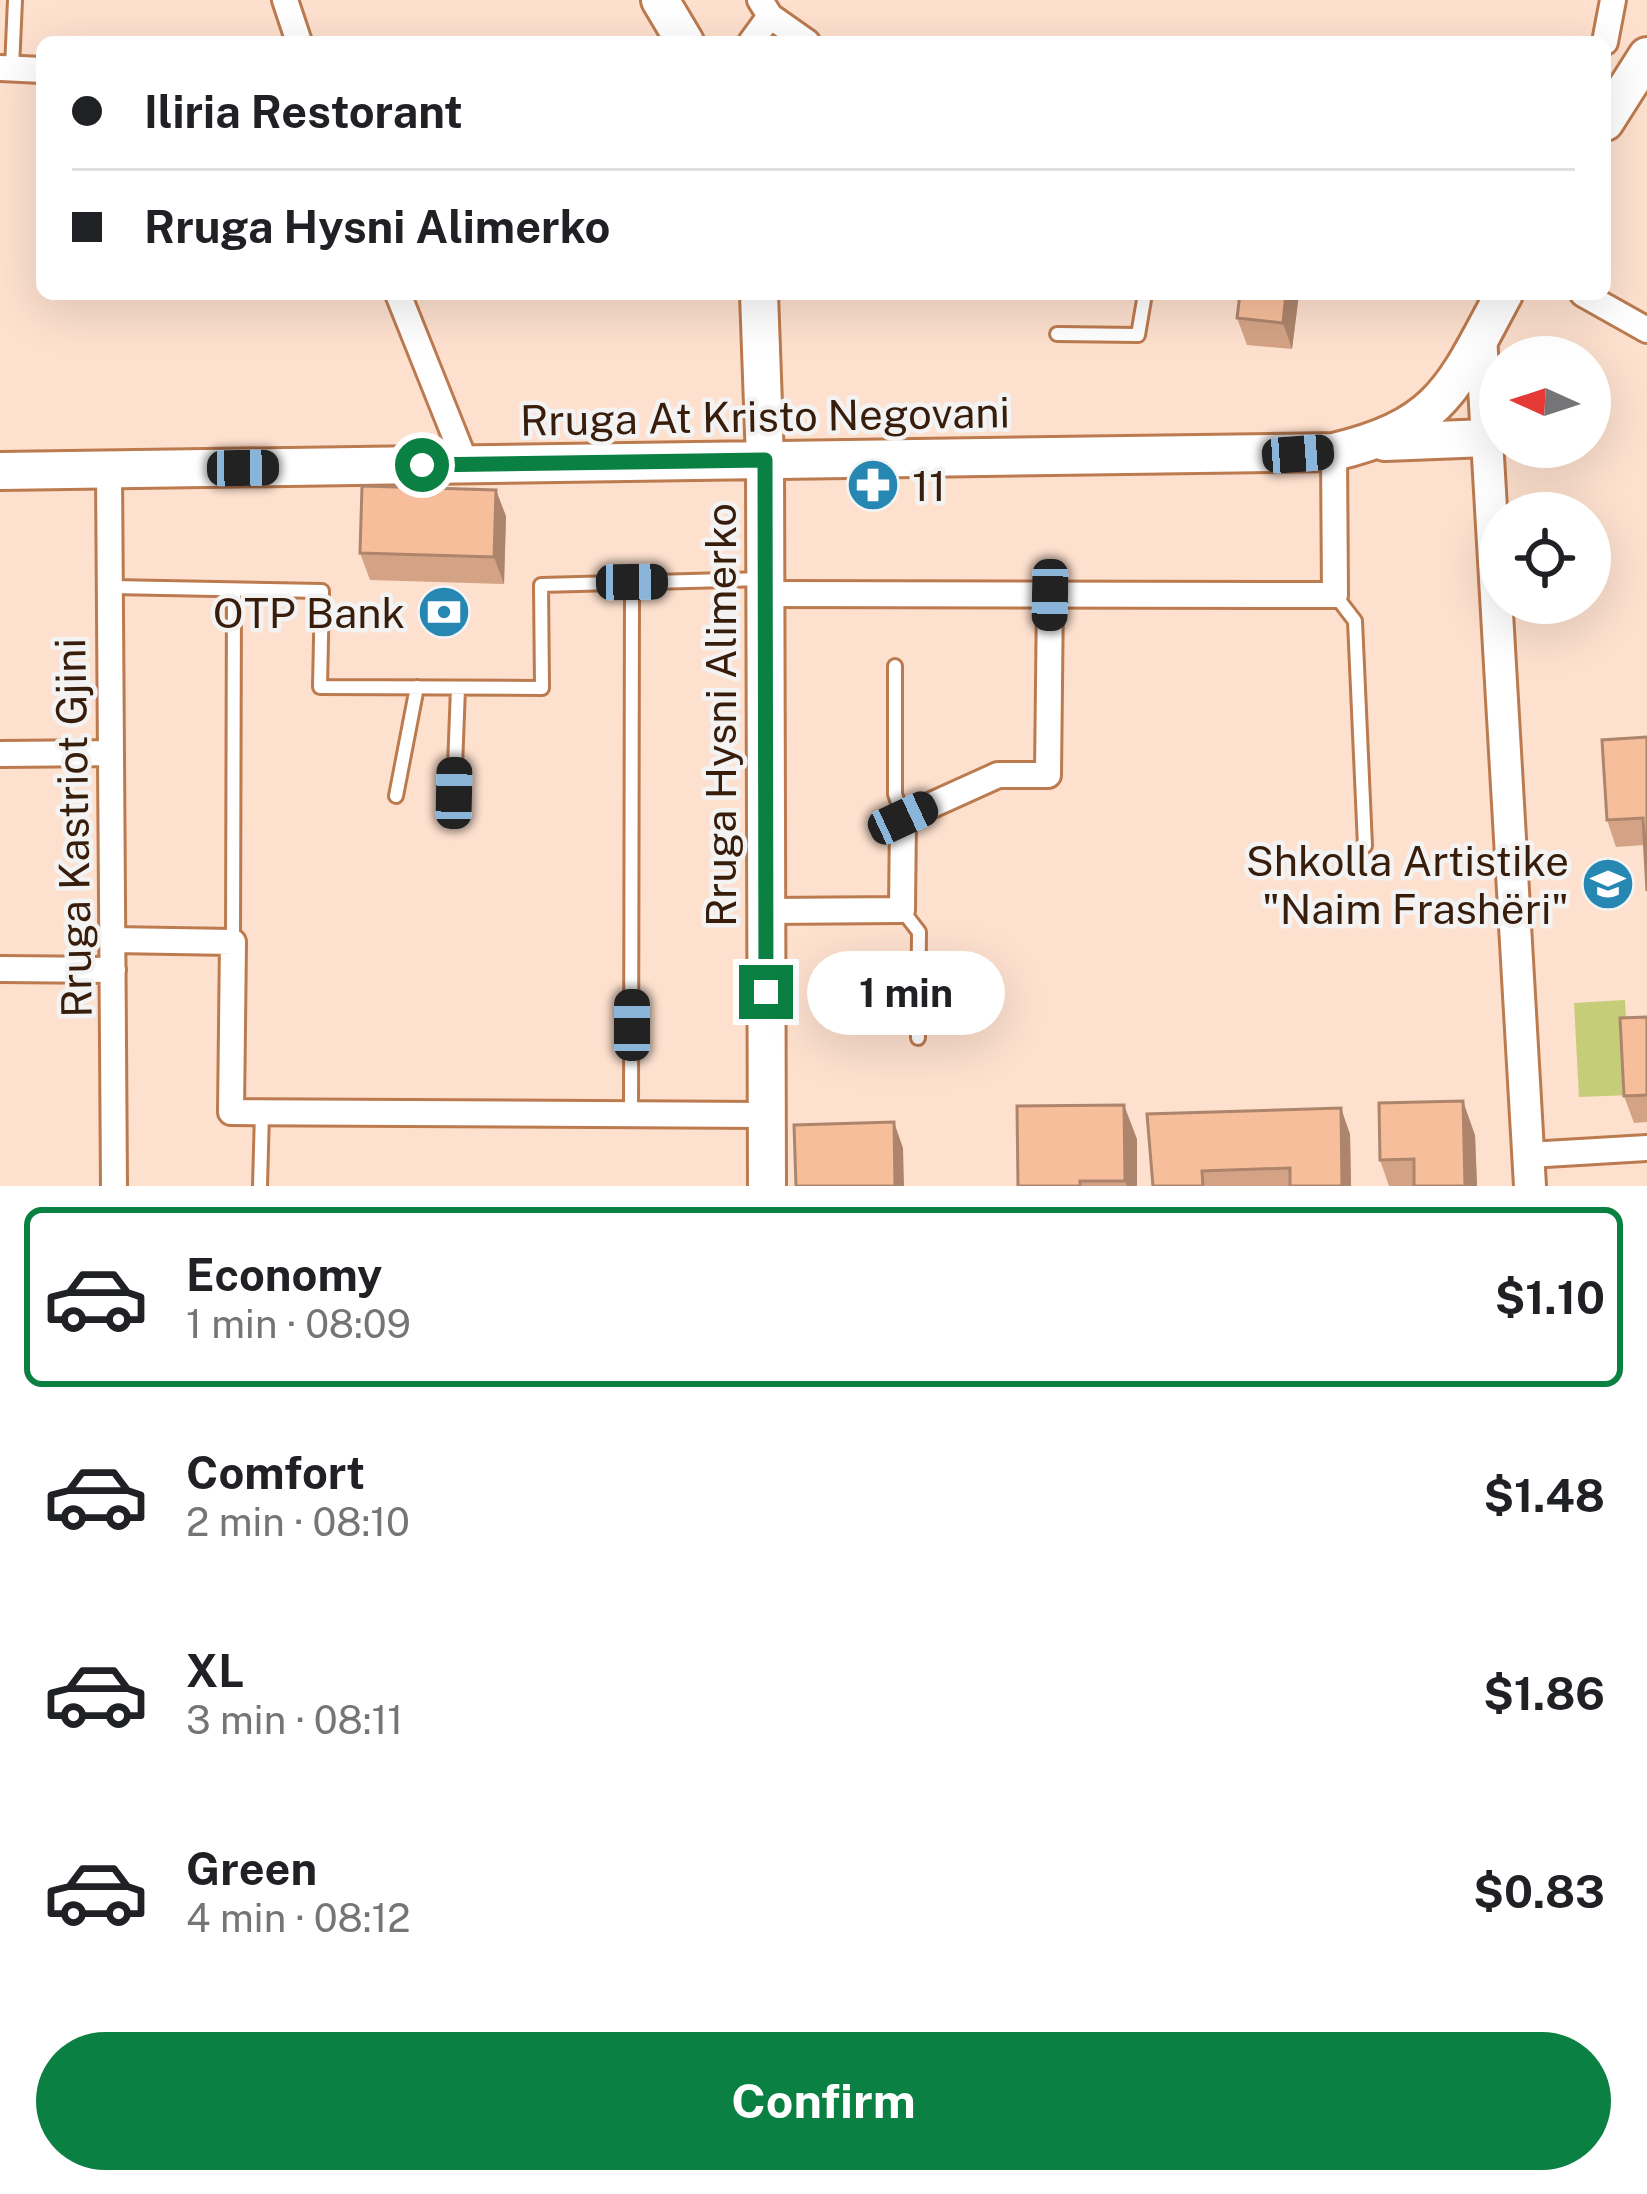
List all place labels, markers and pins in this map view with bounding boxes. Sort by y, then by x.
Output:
pharmacy icon: 11 [845,457,901,513]
place label: 11 [912,461,946,510]
bank icon: OTP Bank [416,584,472,640]
place label: OTP Bank [213,588,405,637]
place label: Shkolla Artistike "Naim Frashëri" [1246,836,1569,933]
school or university icon: Shkolla Artistike "Naim Frashëri" [1580,856,1636,912]

